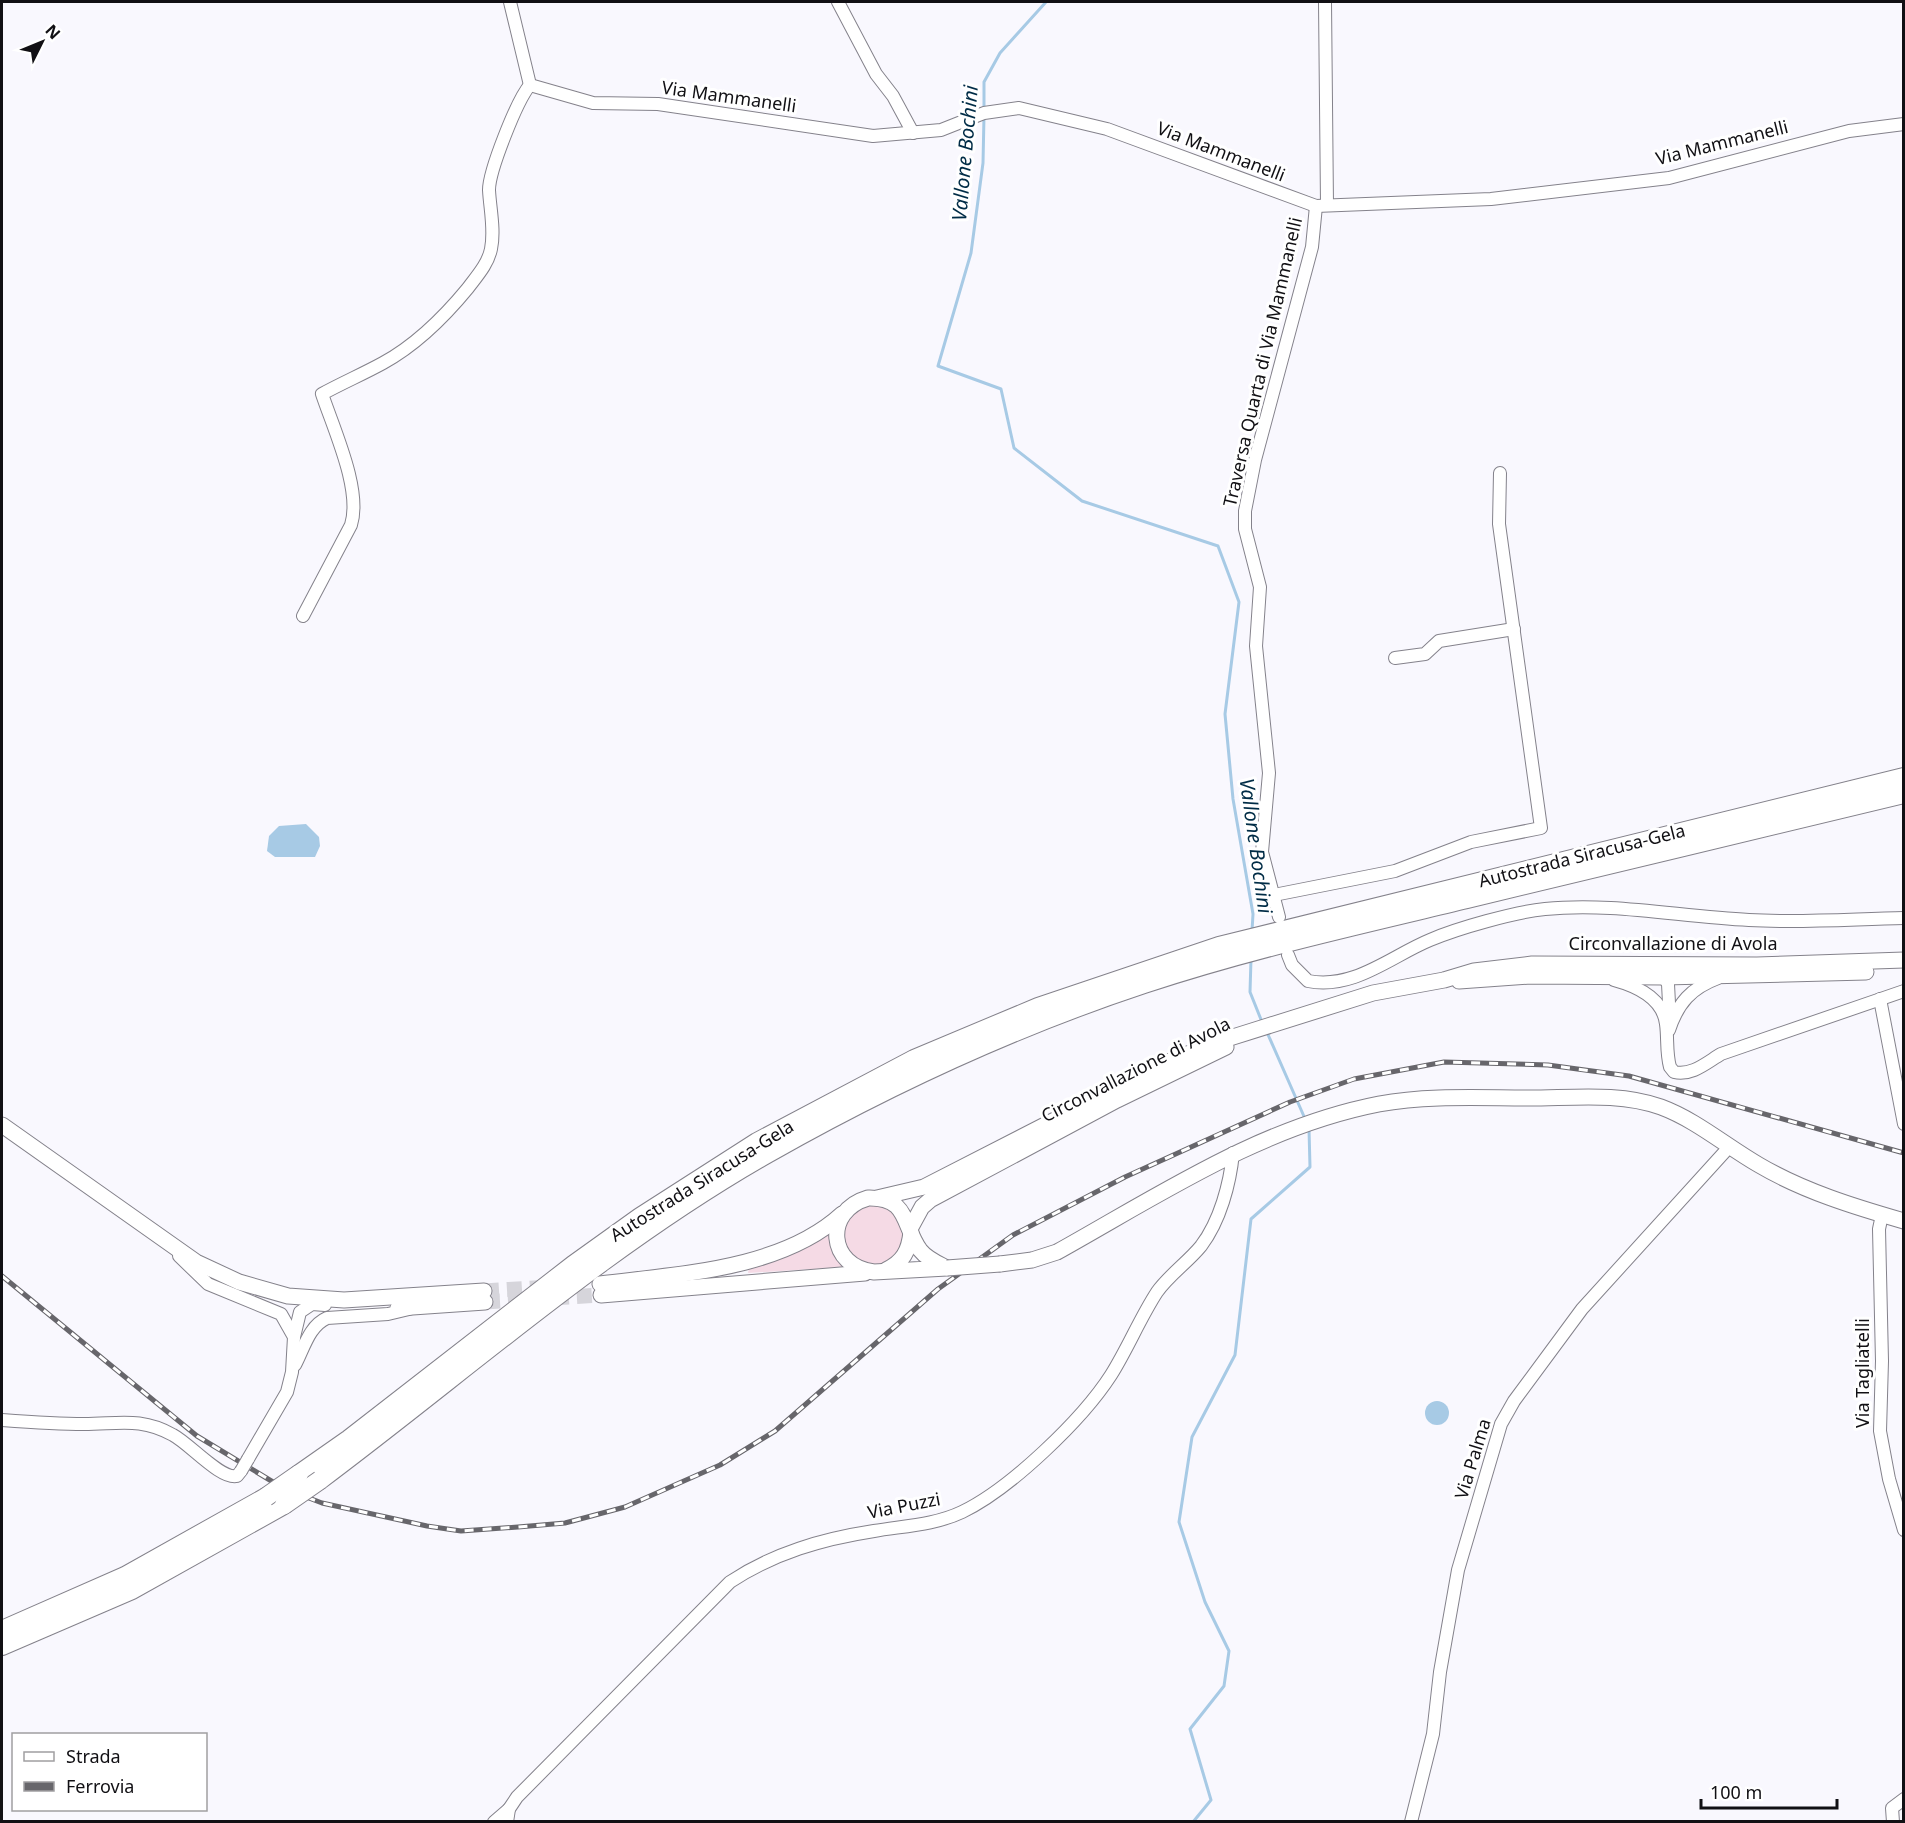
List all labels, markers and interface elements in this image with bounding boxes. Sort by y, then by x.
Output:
north arrow [12,12,72,72]
text: N [40,20,65,44]
street label: Via Mammanelli [660,75,798,117]
water label: Vallone Bochini [945,83,984,222]
street label: Via Mammanelli [1653,114,1790,170]
street label: Via Mammanelli [1154,116,1289,187]
street label: Traversa Quarta di Via Mammanelli [1217,215,1307,509]
water label: Vallone Bochini [1234,777,1279,916]
street label: Autostrada Siracusa-Gela [1476,818,1688,892]
street label: Circonvallazione di Avola [1569,931,1778,955]
street label: Circonvallazione di Avola [1037,1011,1234,1127]
street label: Autostrada Siracusa-Gela [605,1114,798,1247]
street label: Via Tagliatelli [1850,1318,1874,1428]
street label: Via Palma [1448,1416,1496,1502]
street label: Via Puzzi [865,1486,942,1524]
legend [12,1733,207,1811]
text: Strada [66,1744,121,1768]
scale bar [1701,1772,1838,1810]
text: Ferrovia [66,1774,134,1798]
text: 100 m [1710,1780,1762,1804]

